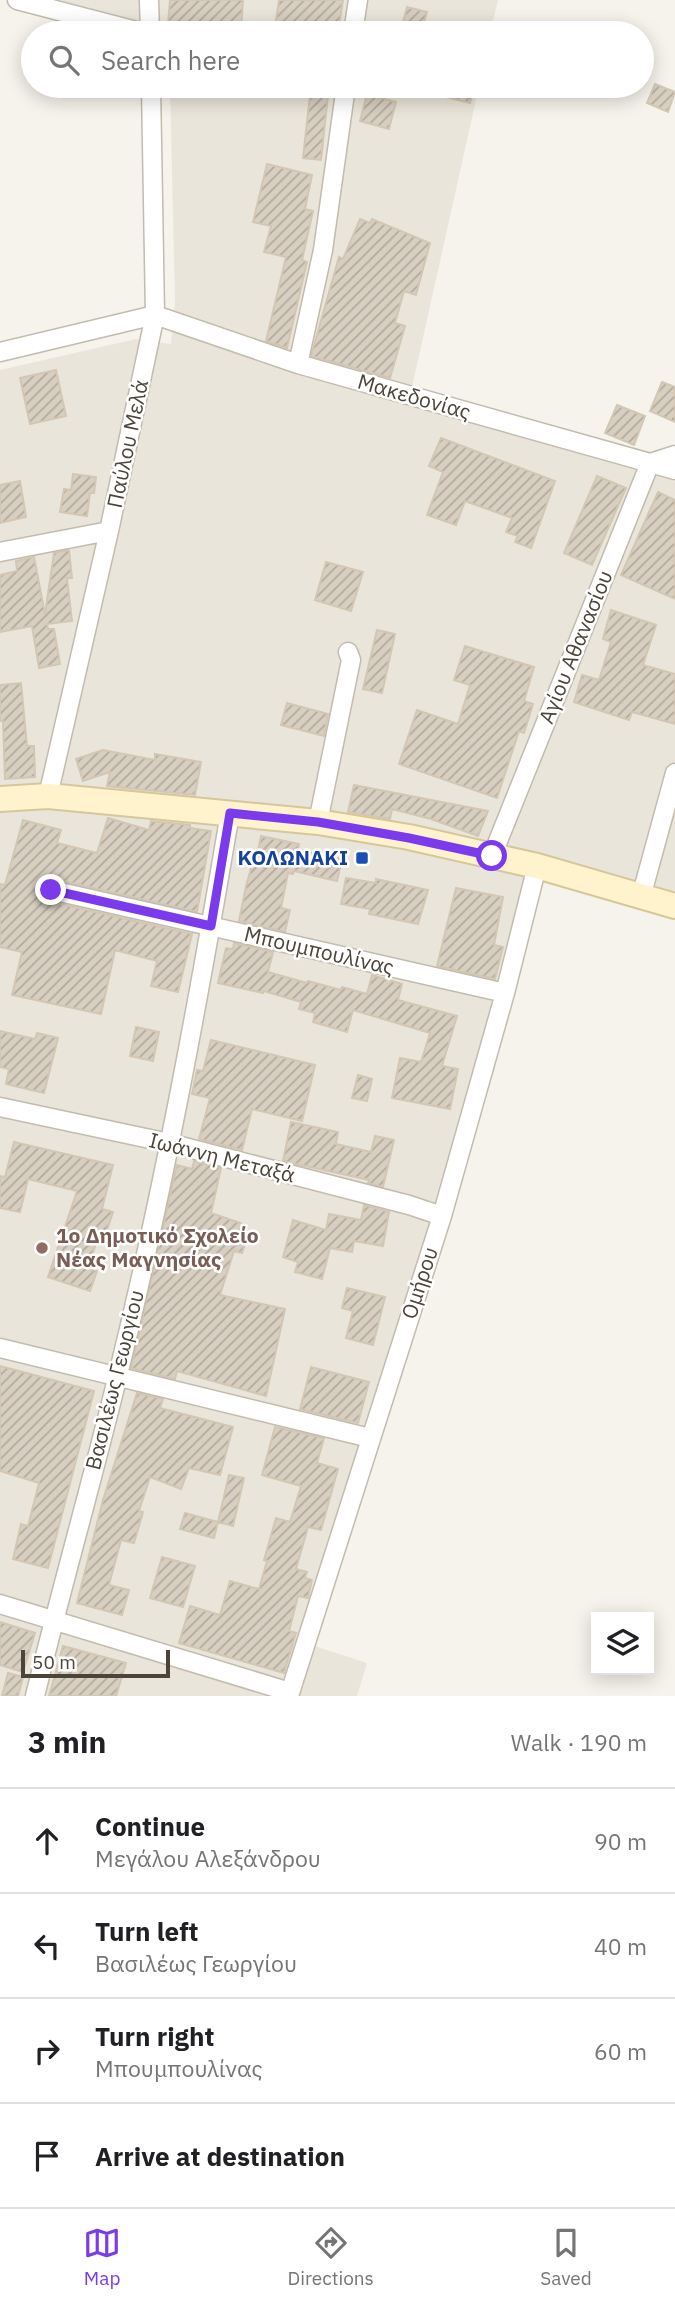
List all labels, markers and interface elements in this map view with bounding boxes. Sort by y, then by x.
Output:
search box [21,21,654,98]
icon: search [45,41,83,79]
text: Search here [101,43,240,77]
street label: Μακεδονίας [355,367,474,426]
street label: Παύλου Μελά [100,377,154,511]
street label: Αγίου Αθανασίου [532,566,619,727]
route start [476,840,507,871]
place label: ΚΟΛΩΝΑΚΙ [237,843,348,871]
marker: ΚΟΛΩΝΑΚΙ [354,850,370,866]
route end [35,874,66,905]
street label: Μπουμπουλίνας [242,919,397,981]
street label: Ιωάννη Μεταξά [146,1125,298,1189]
place label: 1ο Δημοτικό Σχολείο Νέας Μαγνησίας [56,1221,259,1273]
marker: 1ο Δημοτικό Σχολείο Νέας Μαγνησίας [34,1240,50,1256]
street label: Ομήρου [394,1243,444,1322]
street label: Βασιλέως Γεωργίου [78,1287,150,1473]
map controls [591,1612,654,1675]
button: layers [591,1612,654,1675]
scale bar [21,1647,170,1679]
text: 50 m [32,1650,76,1674]
text: 3 min [28,1722,106,1761]
text: Walk · 190 m [511,1727,647,1757]
text: Continue [95,1809,205,1843]
icon: ahead [28,1822,66,1860]
text: 90 m [594,1826,647,1856]
text: Μεγάλου Αλεξάνδρου [95,1843,321,1873]
text: Turn left [95,1914,198,1948]
icon: left [28,1927,66,1965]
text: 40 m [594,1931,647,1961]
text: Βασιλέως Γεωργίου [95,1948,297,1978]
text: Turn right [95,2019,214,2053]
icon: right [28,2032,66,2070]
text: 60 m [594,2036,647,2066]
text: Μπουμπουλίνας [95,2053,263,2083]
icon: arrive [28,2137,66,2175]
text: Arrive at destination [95,2139,345,2173]
tab: Map [83,2224,121,2290]
tab: Directions [287,2224,374,2290]
tab: Saved [540,2224,592,2290]

